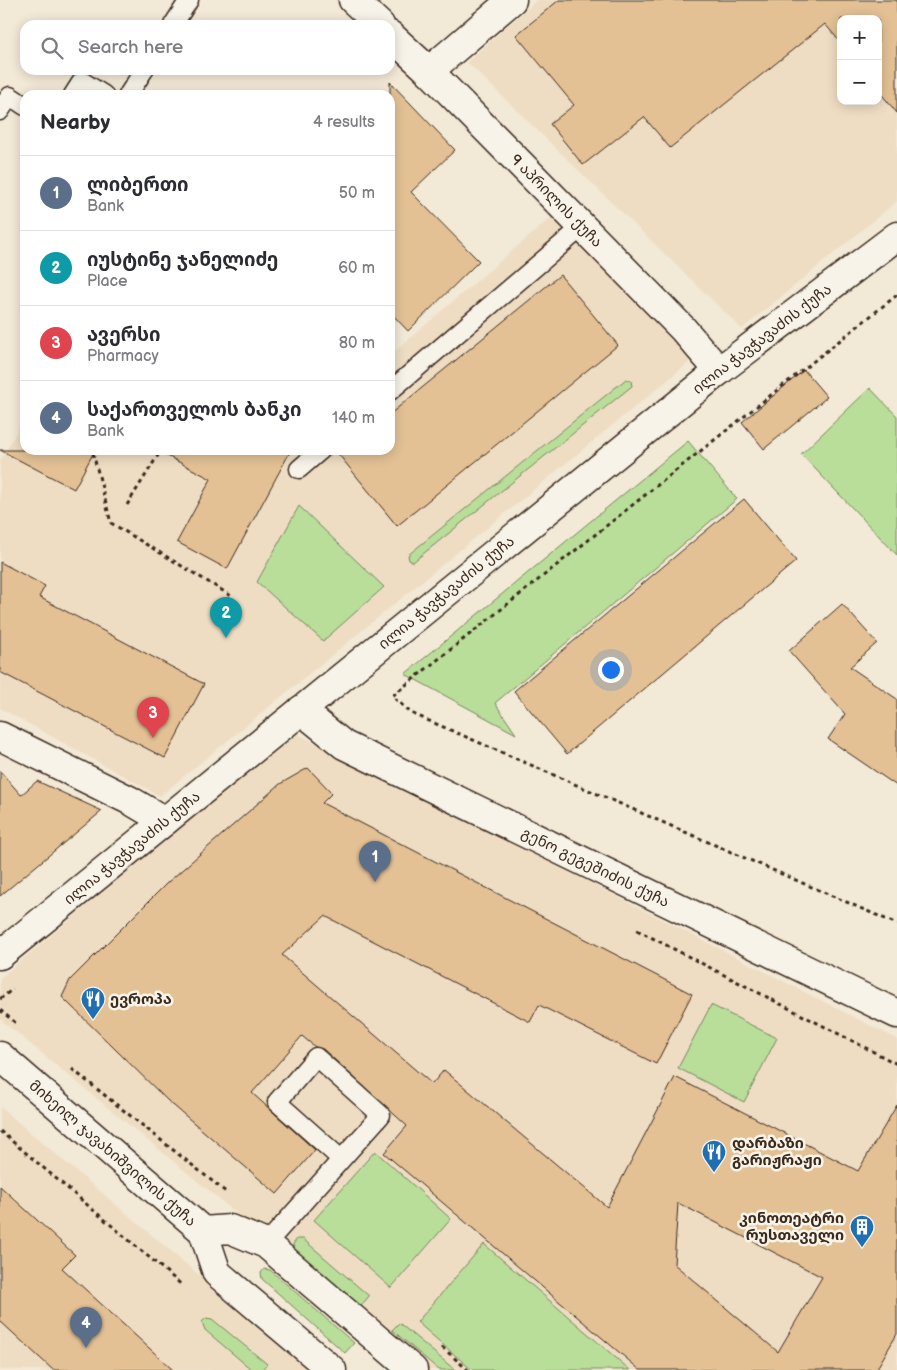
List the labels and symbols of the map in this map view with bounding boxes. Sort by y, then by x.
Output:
street label: 9 აპრილის ქუჩა [506,150,606,252]
street label: ილია ჭავჭავაძის ქუჩა [689,280,836,399]
street label: ილია ჭავჭავაძის ქუჩა [375,532,519,654]
pin: 2 [210,597,242,638]
your location [598,657,624,683]
pin: 3 [137,697,169,738]
street label: ილია ჭავჭავაძის ქუჩა [60,787,204,909]
street label: გენო გეგეშიძის ქუჩა [518,824,672,912]
pin: 1 [359,841,391,882]
restaurant icon: ევროპა [80,986,106,1020]
place label: ევროპა [110,990,172,1009]
street label: მიხეილ ჯავახიშვილის ქუჩა [25,1076,200,1231]
place label: დარბაზი გარიჟრაჟი [732,1134,822,1170]
restaurant icon: დარბაზი გარიჟრაჟი [701,1139,727,1173]
place label: კინოთეატრი რუსთაველი [739,1209,844,1245]
building icon: კინოთეატრი რუსთაველი [849,1214,875,1248]
pin: 4 [70,1307,102,1348]

